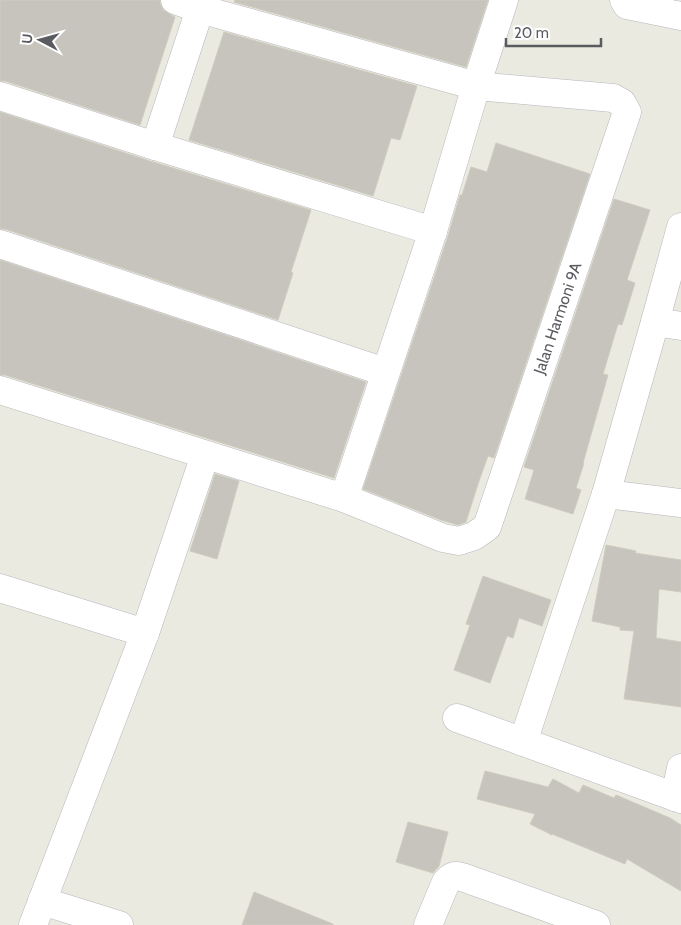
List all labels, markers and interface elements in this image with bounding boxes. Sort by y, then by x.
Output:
north arrow [15,15,65,65]
scale bar [506,15,601,47]
text: 20 m [514,24,549,42]
text: U [18,33,37,45]
street label: Jalan Harmoni 9A [529,260,586,377]

